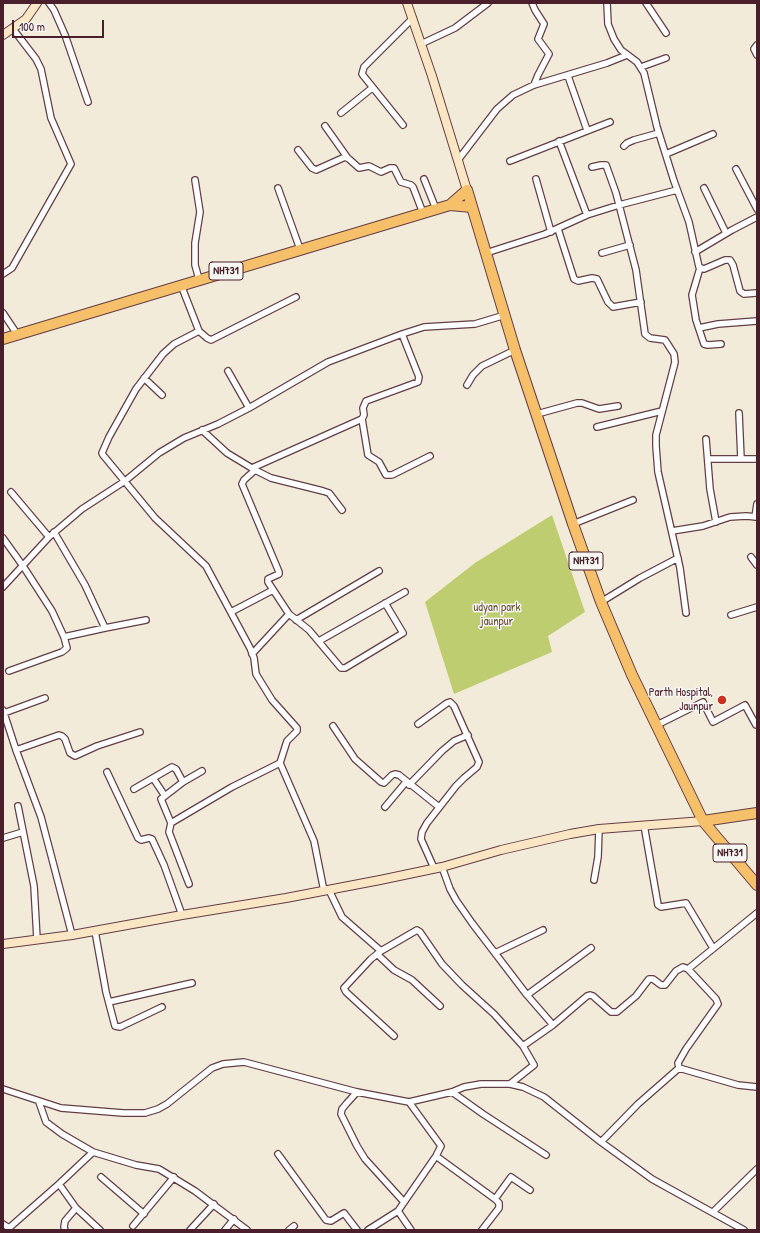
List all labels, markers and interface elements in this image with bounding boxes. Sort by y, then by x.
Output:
scale bar [14,12,106,38]
text: 100 m [19,18,45,35]
road number: NH731 [209,262,243,280]
road number: NH731 [569,552,603,570]
park label: udyan park jaunpur [474,601,520,629]
place label: Parth Hospital, Jaunpur [649,686,713,714]
marker: Parth Hospital, Jaunpur [716,694,728,706]
road number: NH731 [713,844,747,862]

